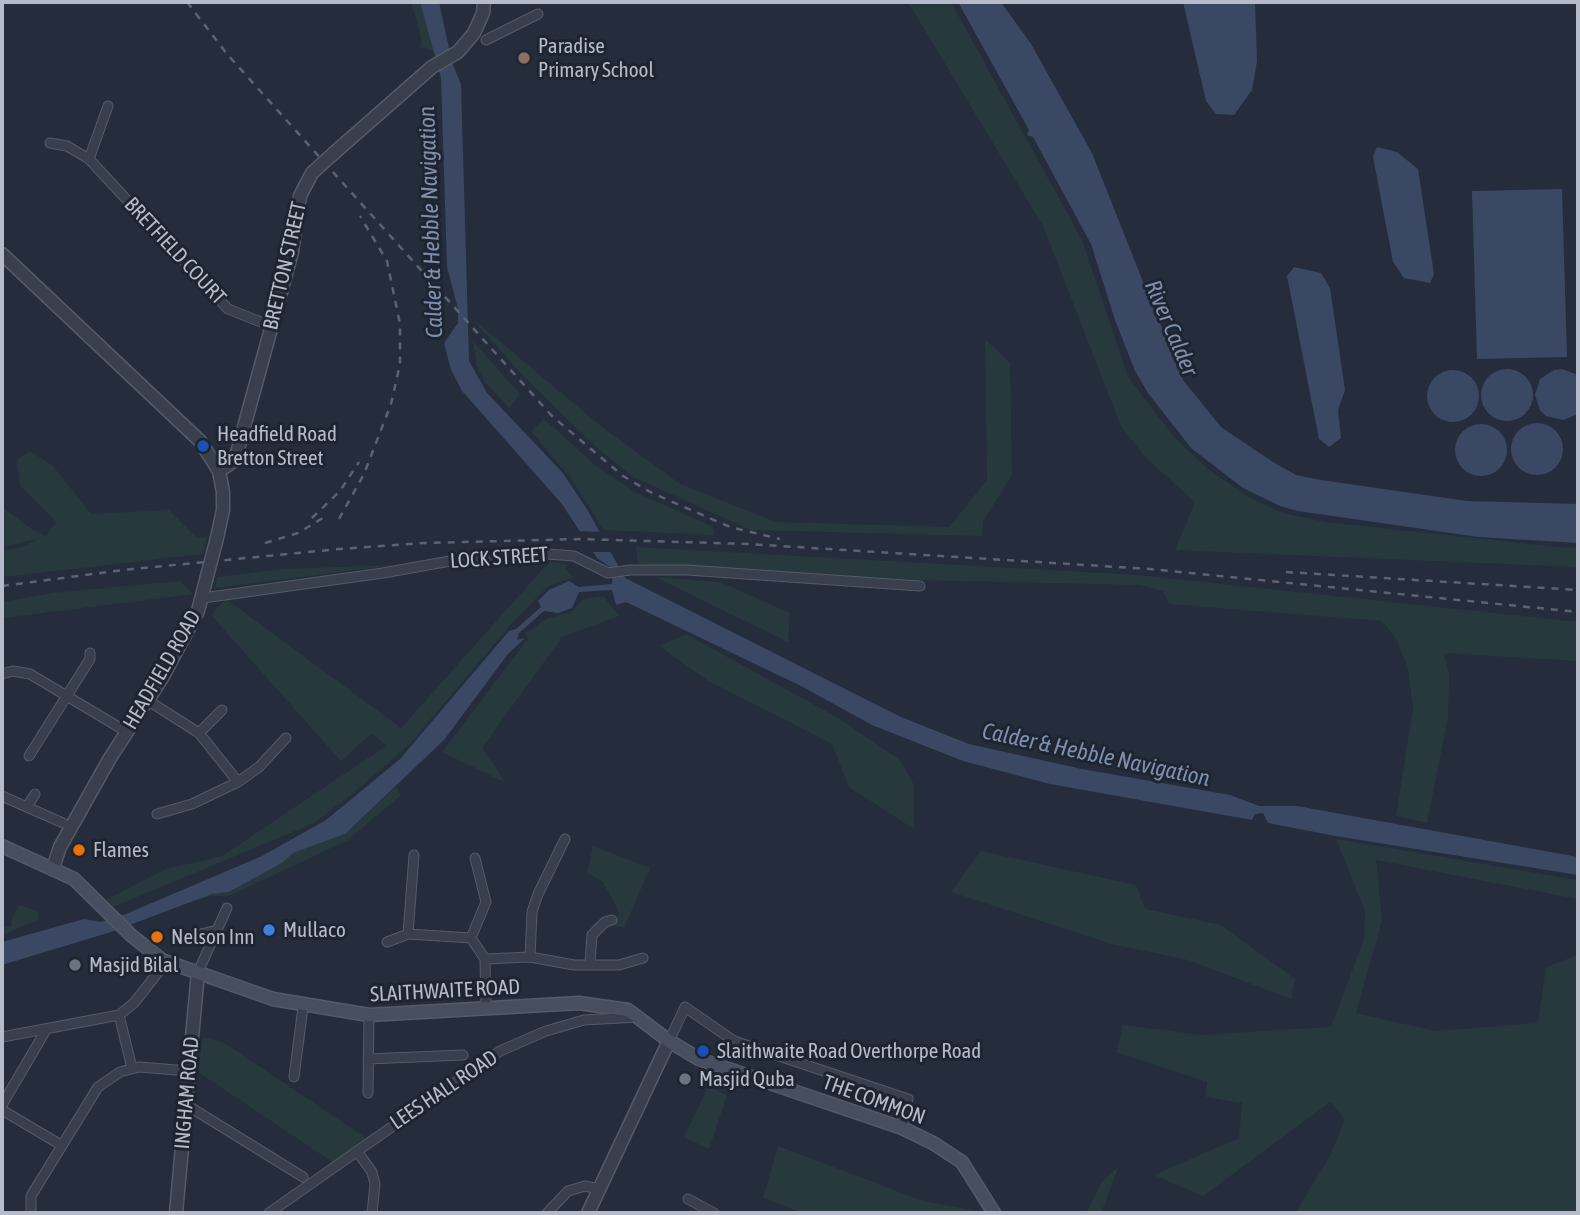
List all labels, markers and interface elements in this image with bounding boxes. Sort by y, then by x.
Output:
place label: Paradise Primary School [538,33,654,83]
marker: Paradise Primary School [516,50,532,66]
water label: Calder & Hebble Navigation [413,106,449,338]
street label: BRETFIELD COURT [119,192,231,310]
street label: BRETTON STREET [258,200,312,332]
water label: River Calder [1138,276,1204,380]
place label: Headfield Road Bretton Street [217,421,337,471]
marker: Headfield Road Bretton Street [195,438,211,454]
street label: LOCK STREET [449,542,549,574]
street label: HEADFIELD ROAD [118,606,206,734]
water label: Calder & Hebble Navigation [980,717,1212,793]
place label: Flames [93,837,149,863]
marker: Flames [71,842,87,858]
place label: Mullaco [283,917,346,943]
marker: Mullaco [261,922,277,938]
place label: Nelson Inn [171,924,255,950]
marker: Nelson Inn [149,929,165,945]
place label: Masjid Bilal [89,952,178,978]
marker: Masjid Bilal [67,957,83,973]
street label: SLAITHWAITE ROAD [369,974,521,1008]
street label: INGHAM ROAD [170,1036,204,1150]
place label: Slaithwaite Road Overthorpe Road [717,1038,981,1064]
marker: Slaithwaite Road Overthorpe Road [695,1043,711,1059]
street label: LEES HALL ROAD [386,1045,502,1135]
place label: Masjid Quba [699,1066,795,1092]
street label: THE COMMON [819,1070,929,1130]
marker: Masjid Quba [677,1071,693,1087]

